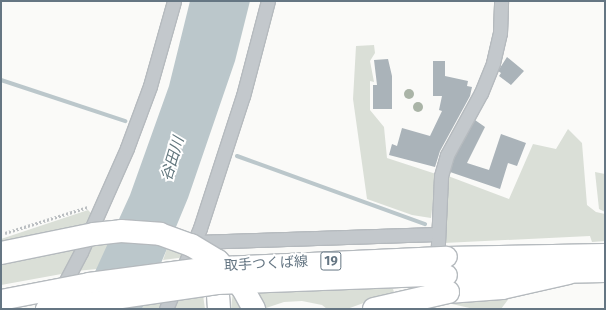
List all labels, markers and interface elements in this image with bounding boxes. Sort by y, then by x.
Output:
water label: 谷田川 [158,135,188,183]
road number: 19 [320,250,342,272]
street label: 取手つくば線 [224,253,308,275]

